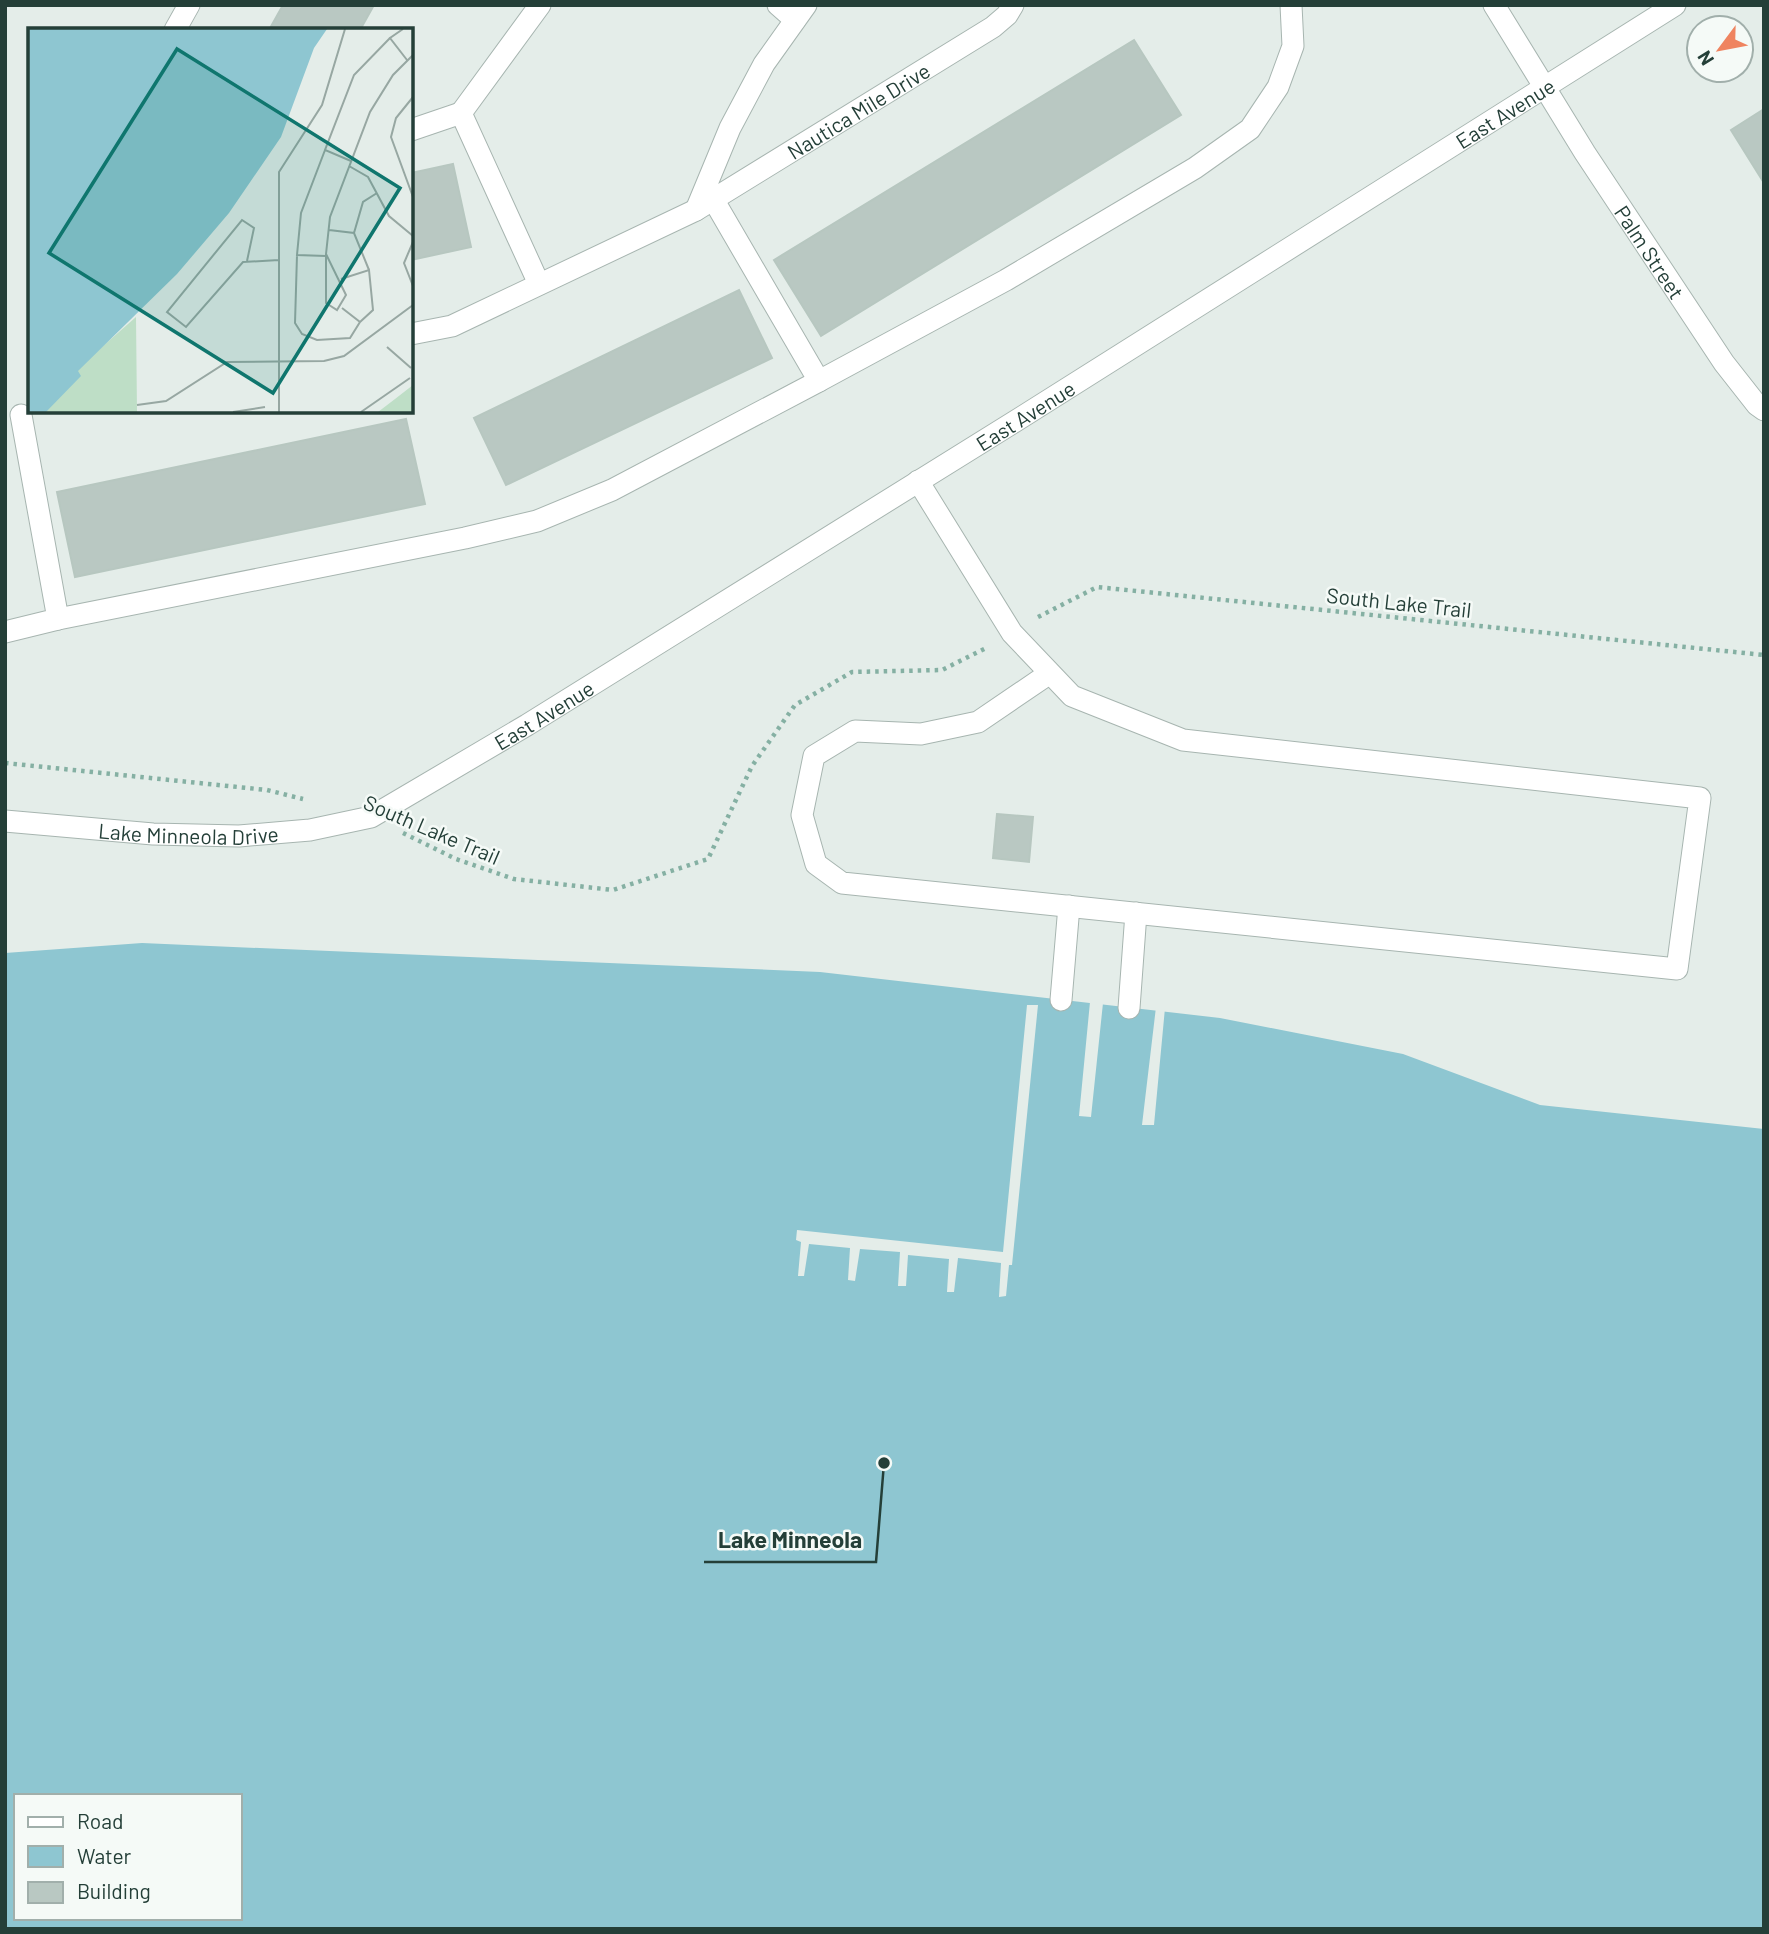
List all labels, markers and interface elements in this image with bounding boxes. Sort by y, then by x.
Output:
north arrow [1685,14,1755,84]
inset map [28,28,413,413]
text: N [1692,47,1718,70]
street label: Nautica Mile Drive [782,57,934,163]
street label: East Avenue [1451,72,1559,153]
street label: Palm Street [1610,200,1690,303]
street label: East Avenue [971,374,1079,455]
street label: South Lake Trail [1325,582,1473,622]
street label: East Avenue [489,674,598,754]
street label: South Lake Trail [360,789,504,869]
street label: Lake Minneola Drive [97,817,279,849]
callout: Lake Minneola [704,1518,876,1562]
text: Lake Minneola [718,1525,862,1553]
legend [14,1794,242,1920]
text: Road [77,1808,123,1833]
text: Water [77,1843,132,1868]
text: Building [77,1878,151,1903]

